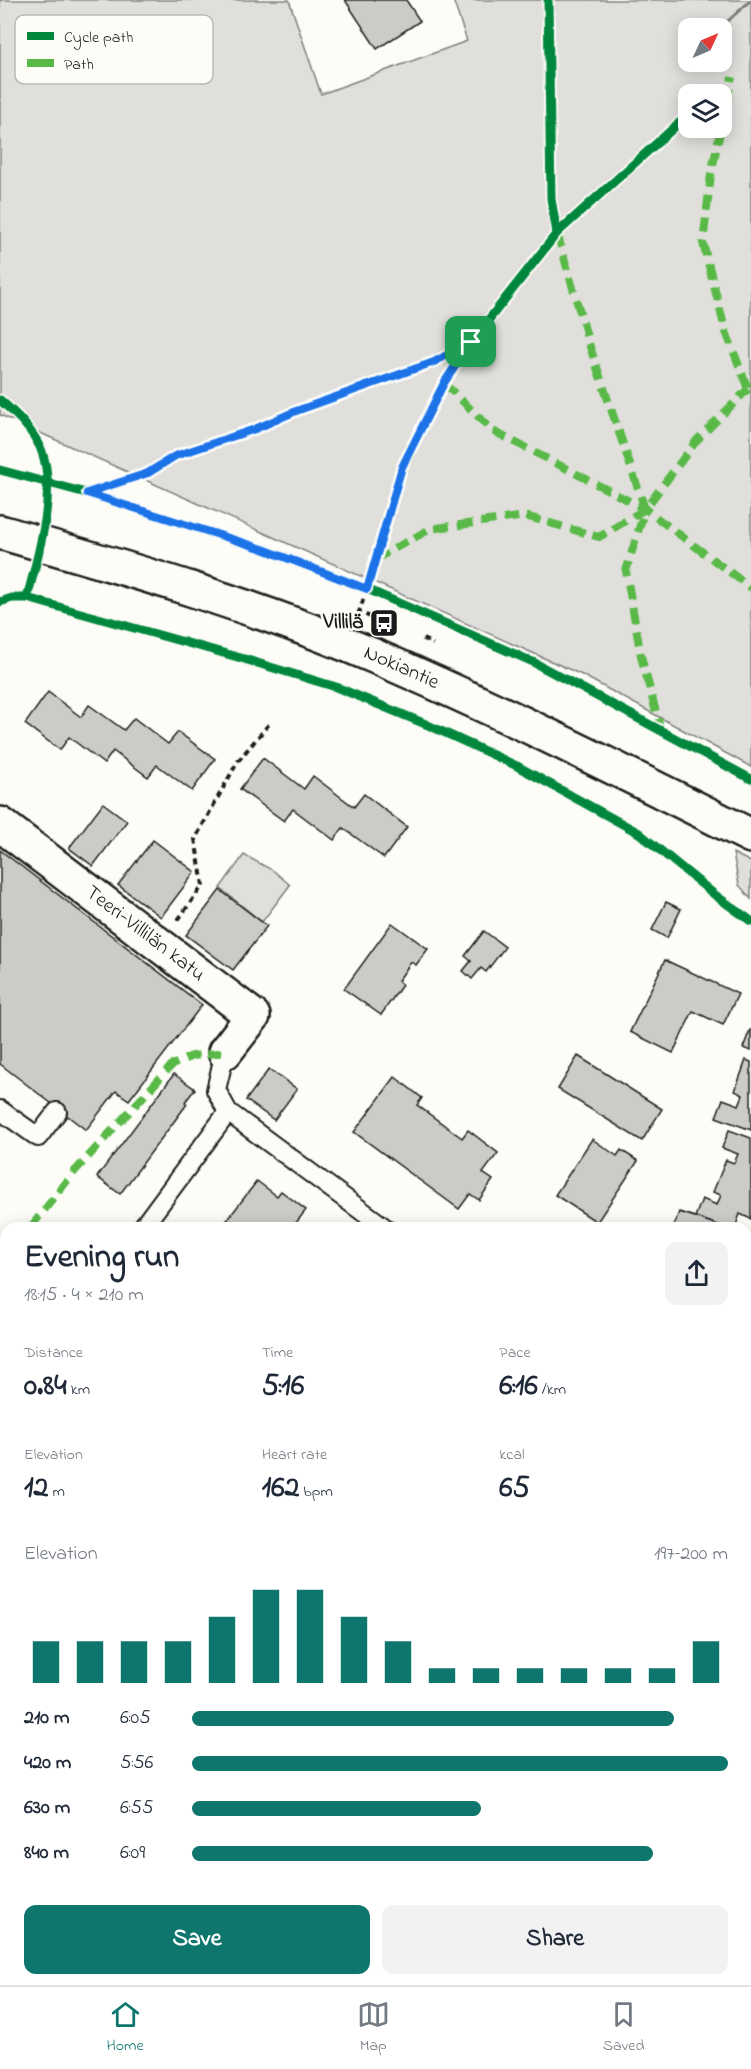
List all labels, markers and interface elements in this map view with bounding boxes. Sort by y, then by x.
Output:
legend [15,15,213,84]
north arrow [678,18,732,72]
map controls [678,18,732,138]
text: Cycle path [64,26,133,50]
text: Path [64,53,94,77]
button: layers [678,84,732,138]
pin [445,316,496,367]
icon: arrive [454,325,487,358]
bus stop icon: Villilä [368,607,400,639]
place label: Villilä [322,608,363,638]
street label: Nokiantie [359,638,444,698]
street label: Teeri-Villilän katu [79,879,211,990]
text: Evening run [24,1234,179,1282]
button: share [665,1242,728,1305]
text: 18:15 · 4 × 210 m [24,1281,144,1310]
text: Distance [24,1341,83,1365]
text: Time [262,1341,293,1365]
text: Pace [499,1341,531,1365]
text: 0.84 [24,1365,67,1409]
text: 5:16 [262,1365,304,1409]
text: 6:16 [499,1365,538,1409]
text: km [67,1378,90,1402]
text: /km [538,1378,566,1402]
text: Elevation [24,1443,83,1467]
text: Heart rate [262,1443,327,1467]
text: kcal [499,1443,525,1467]
text: 12 [24,1467,48,1511]
text: 162 [262,1467,299,1511]
text: 65 [499,1467,530,1511]
text: m [48,1480,65,1504]
text: bpm [299,1480,333,1504]
text: Elevation [24,1540,98,1569]
text: 197–200 m [654,1540,728,1569]
text: 210 m [24,1704,69,1733]
text: 6:05 [120,1704,151,1733]
text: 420 m [24,1749,71,1778]
text: 5:56 [120,1749,153,1778]
text: 630 m [24,1794,70,1823]
text: 6:55 [120,1794,153,1823]
text: 840 m [24,1839,69,1868]
text: 6:09 [120,1839,145,1868]
button: Save [24,1905,370,1974]
button: Share [382,1905,728,1974]
tab: Home [107,1998,144,2058]
tab: Map [357,1998,390,2058]
tab: Saved [603,1998,644,2058]

